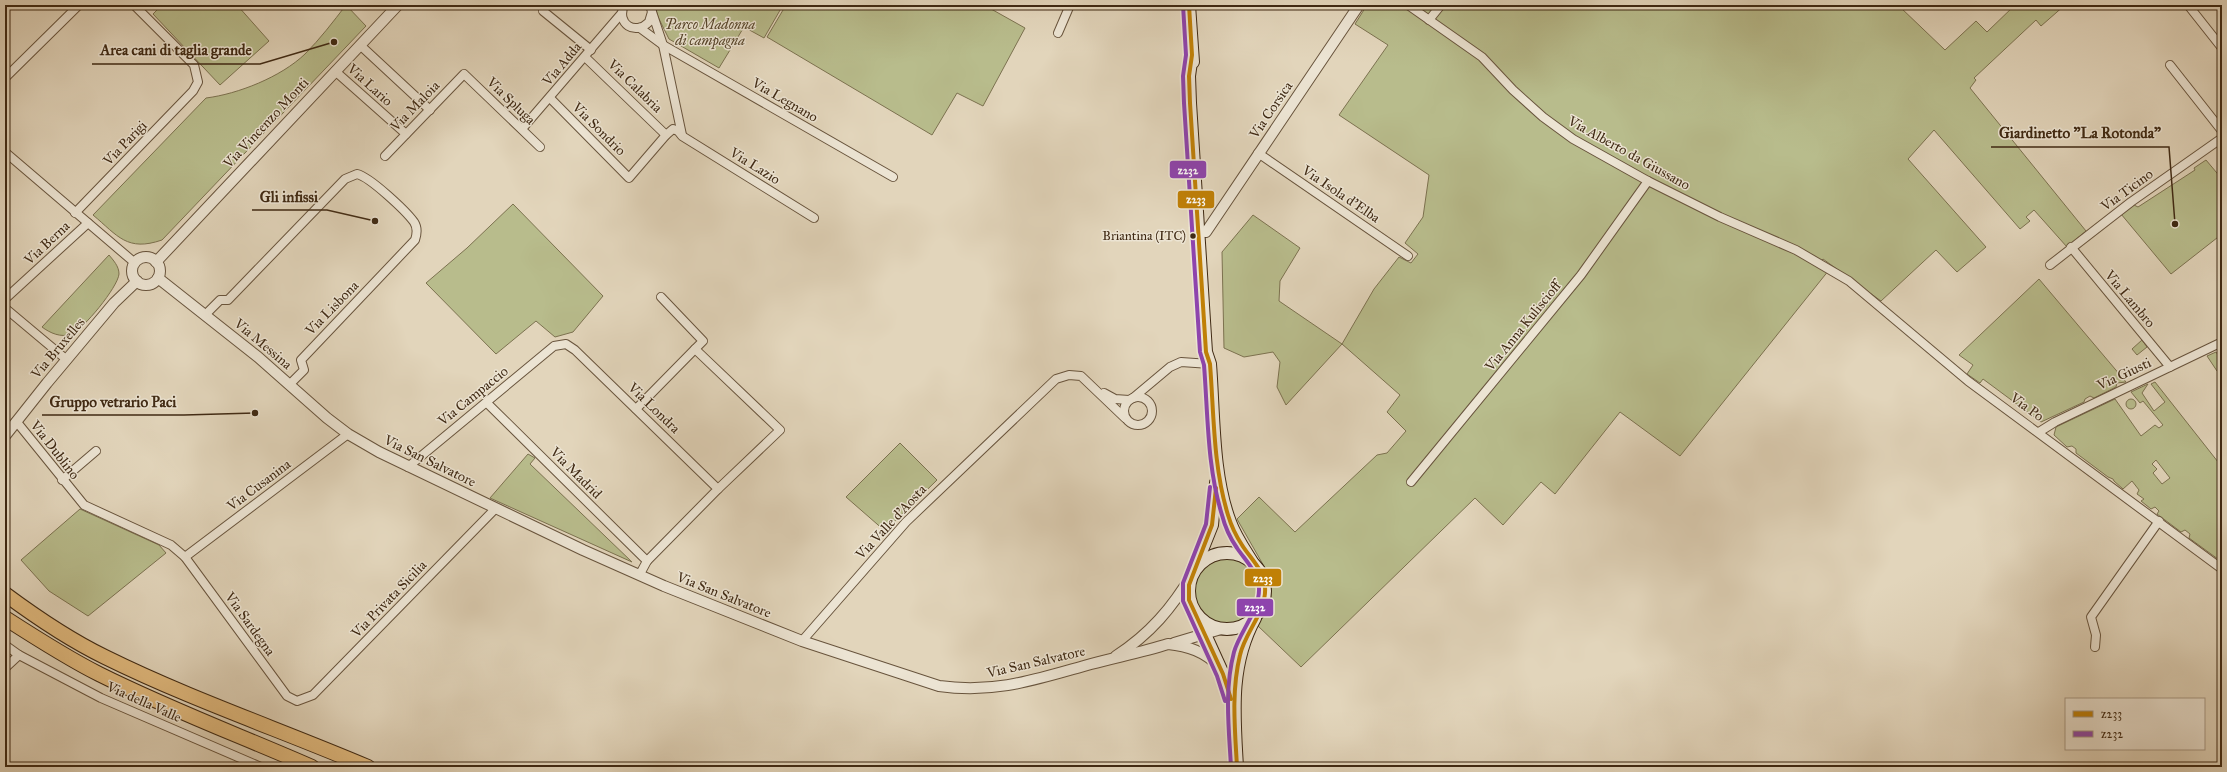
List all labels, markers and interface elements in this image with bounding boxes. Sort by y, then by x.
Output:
park label: Parco Madonna di campagna [665,16,756,50]
callout: Area cani di taglia grande [92,37,260,64]
street label: Via Adda [538,39,585,90]
text: Area cani di taglia grande [99,41,253,60]
street label: Via Calabria [603,55,666,116]
street label: Via Lario [343,60,396,110]
street label: Via Spluga [482,73,539,128]
street label: Via Vincenzo Monti [219,74,312,172]
street label: Via Legnano [748,74,821,126]
street label: Via Maloia [386,77,443,135]
street label: Via Corsica [1245,78,1296,143]
street label: Via Sondrio [568,98,629,159]
street label: Via Alberto da Giussano [1564,112,1693,194]
street label: Via Parigi [99,117,151,170]
callout: Giardinetto "La Rotonda" [1991,120,2169,147]
text: Giardinetto "La Rotonda" [1999,124,2161,142]
street label: Via Lazio [726,143,783,188]
line badge: z232 [1169,160,1207,179]
street label: Via Isola d'Elba [1298,161,1383,226]
text: z232 [1178,164,1199,178]
street label: Via Ticino [2097,165,2156,215]
callout: Gli infissi [252,183,327,210]
text: Gli infissi [260,188,319,206]
line badge: z233 [1177,190,1215,209]
text: z233 [1186,193,1206,207]
street label: Via Berna [20,218,73,269]
place label: Briantina (ITC) [1102,228,1186,244]
marker: Briantina (ITC) [1188,231,1198,241]
street label: Via Lambro [2100,266,2159,331]
street label: Via Anna Kuliscioff [1481,275,1566,375]
street label: Via Lisbona [301,277,362,340]
street label: Via Bruxelles [27,314,89,383]
street label: Via Messina [230,314,295,373]
street label: Via Giusti [2093,354,2154,394]
street label: Via Campaccio [434,363,512,430]
street label: Via Londra [624,378,684,437]
callout: Gruppo vetrario Paci [42,388,184,415]
street label: Via Po [2006,389,2047,425]
text: Gruppo vetrario Paci [50,393,177,412]
street label: Via Dublino [26,416,83,483]
street label: Via San Salvatore [380,431,479,491]
street label: Via Madrid [546,443,605,502]
street label: Via Cusanina [223,455,294,515]
street label: Via Valle d'Aosta [851,481,930,564]
street label: Via Privata Sicilia [347,557,430,642]
street label: Via San Salvatore [673,568,774,622]
line badge: z233 [1244,568,1282,587]
text: z233 [1253,572,1273,586]
street label: Via Sardegna [221,588,279,659]
line badge: z232 [1236,598,1274,617]
text: z232 [1245,601,1266,615]
street label: Via San Salvatore [984,642,1087,682]
street label: Via della Valle [103,678,184,726]
legend [2065,698,2205,750]
text: z233 [2101,707,2122,721]
text: z232 [2101,727,2123,741]

